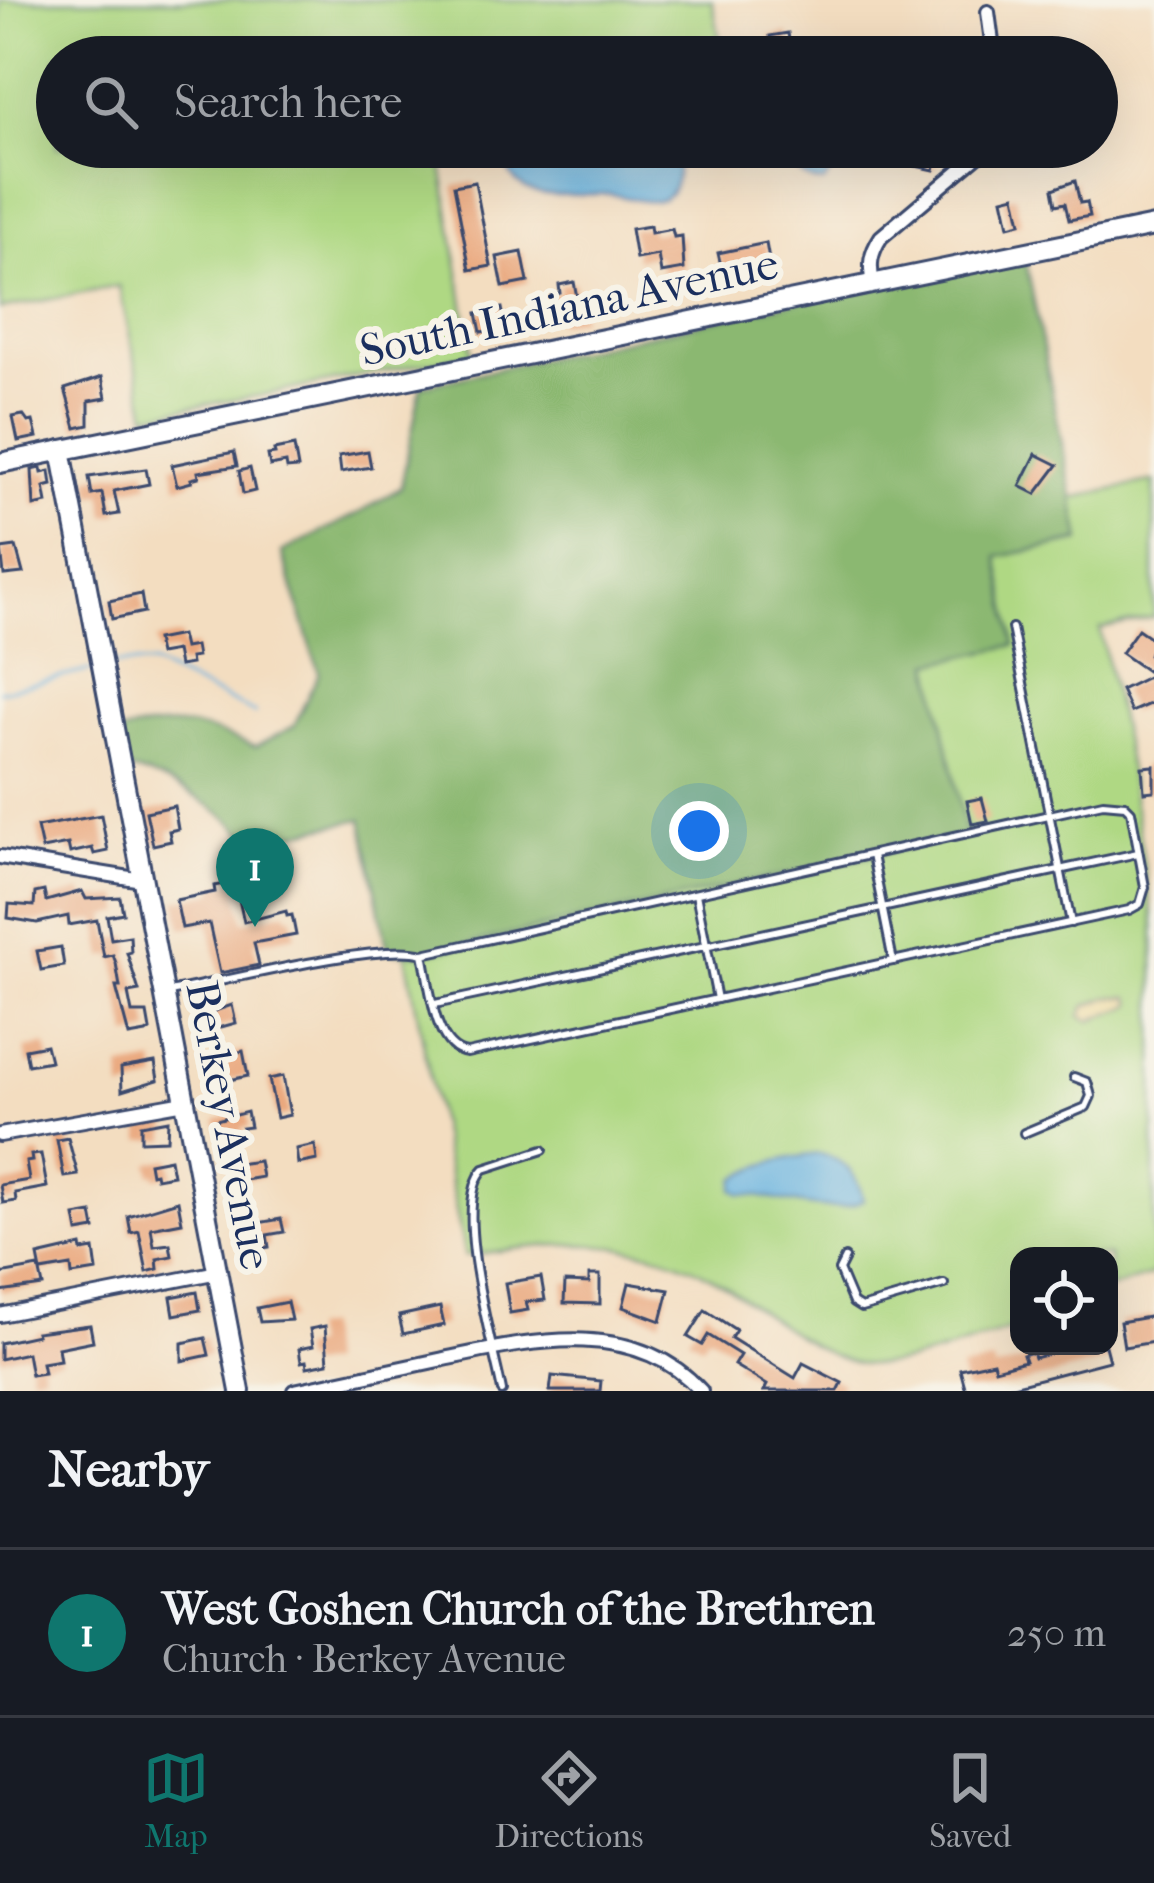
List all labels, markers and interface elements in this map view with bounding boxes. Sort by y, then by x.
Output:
search box [36,36,1118,168]
icon: search [78,69,144,135]
text: Search here [174,76,402,129]
street label: South Indiana Avenue [356,237,783,378]
your location [669,801,729,861]
pin: 1 [216,828,294,927]
street label: Berkey Avenue [175,976,283,1274]
map controls [1010,1247,1118,1355]
button: locate [1010,1247,1118,1355]
text: Nearby [48,1439,209,1499]
text: West Goshen Church of the Brethren [162,1583,875,1636]
text: 1 [80,1610,94,1656]
text: 250 m [1007,1610,1106,1656]
text: Church · Berkey Avenue [162,1636,566,1682]
tab: Map [143,1745,209,1856]
tab: Directions [495,1745,643,1856]
tab: Saved [929,1745,1011,1856]

